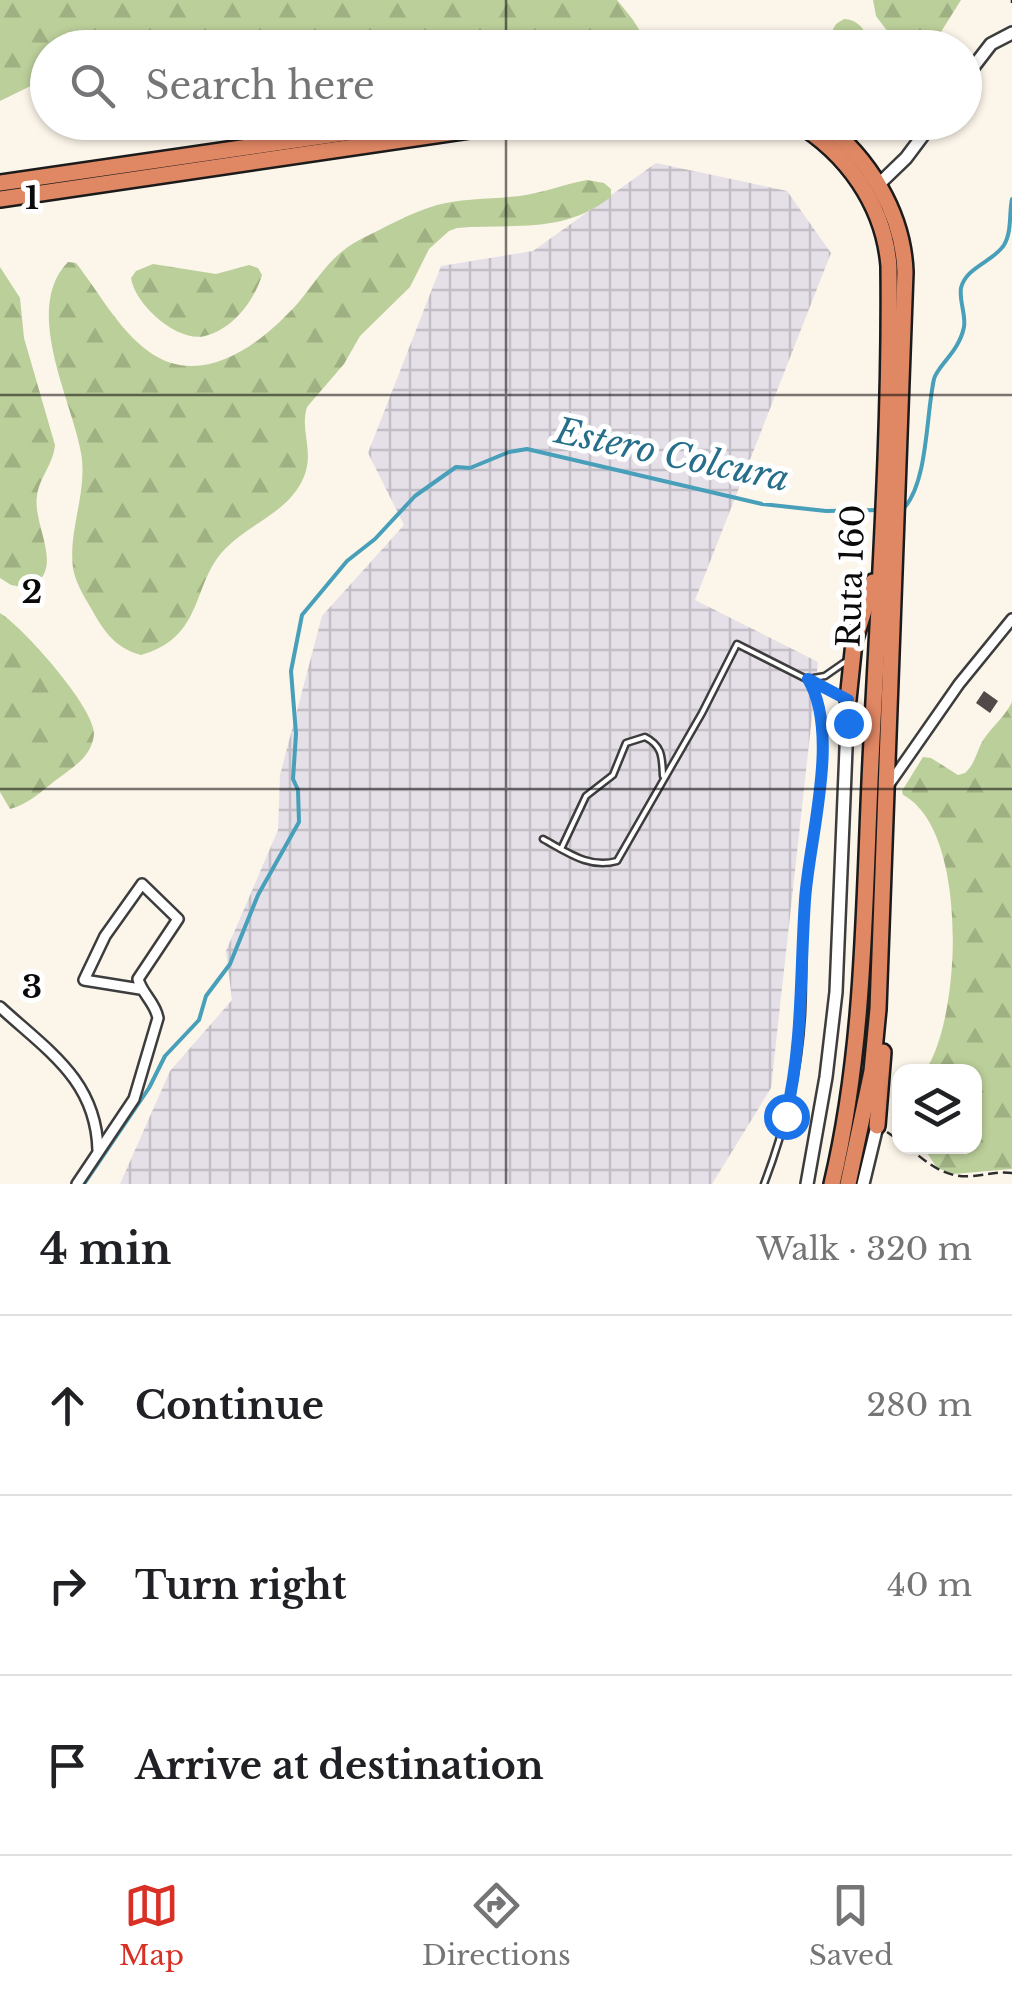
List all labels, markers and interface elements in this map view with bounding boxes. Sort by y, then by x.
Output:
search box [30,30,982,140]
icon: search [65,58,120,113]
text: Search here [145,62,375,109]
text: 1 [25,178,39,218]
water label: Estero Colcura [550,409,793,500]
street label: Ruta 160 [829,504,873,648]
text: 2 [22,572,42,612]
route end [826,701,872,747]
text: 3 [22,967,42,1007]
map controls [892,1064,982,1154]
button: layers [892,1064,982,1154]
route start [764,1094,810,1140]
text: 4 min [40,1223,171,1275]
text: Walk · 320 m [757,1229,972,1269]
icon: ahead [40,1378,95,1433]
text: Continue [135,1382,324,1429]
text: 280 m [867,1385,972,1425]
icon: right [40,1558,95,1613]
text: Turn right [135,1562,346,1609]
text: 40 m [887,1565,972,1605]
icon: arrive [40,1738,95,1793]
text: Arrive at destination [135,1742,544,1789]
tab: Map [119,1878,184,1973]
tab: Directions [422,1878,571,1973]
tab: Saved [809,1878,893,1973]

